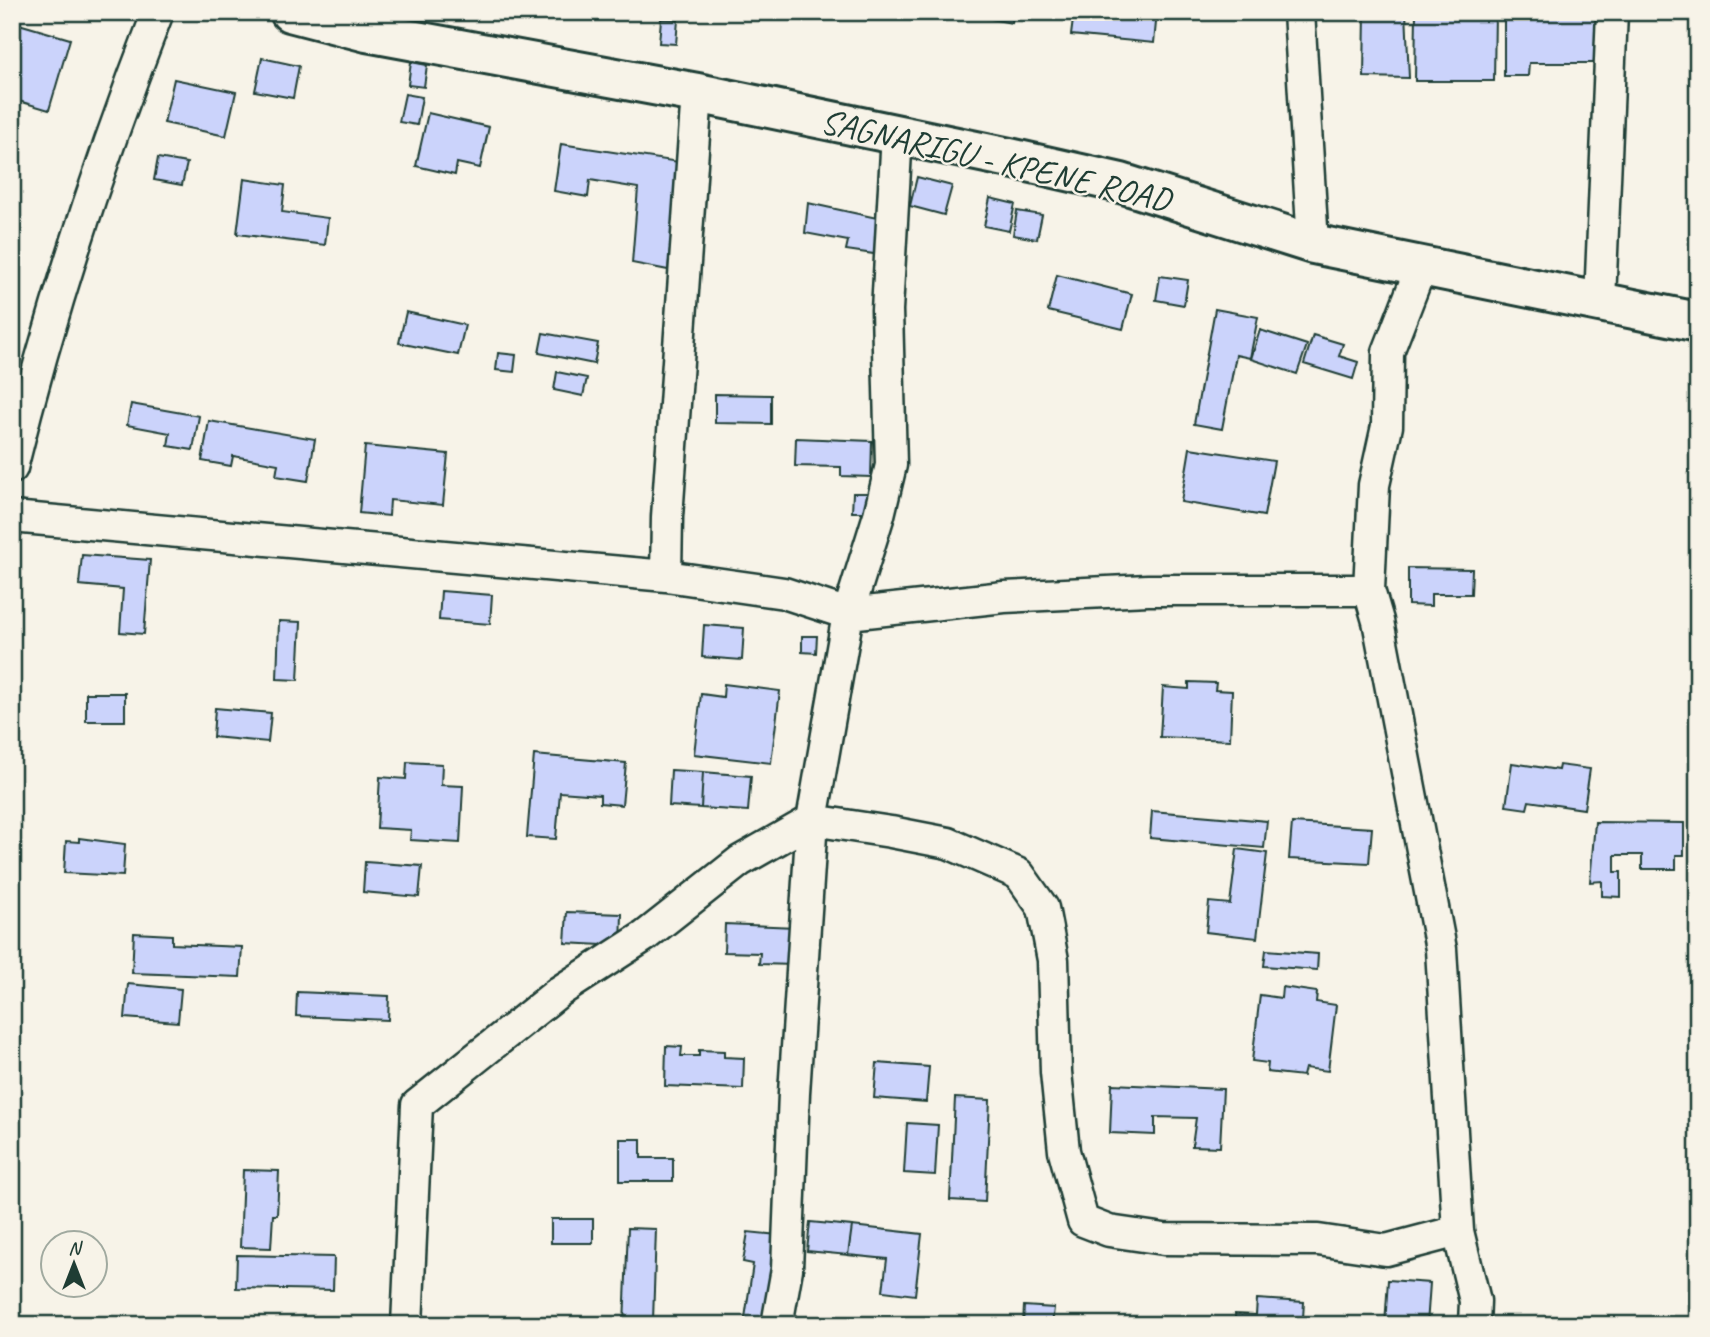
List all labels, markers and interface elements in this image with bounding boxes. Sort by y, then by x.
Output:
street label: SAGNARIGU - KPENE ROAD [817,98,1178,223]
north arrow [38,1228,108,1298]
text: N [68,1236,83,1260]

